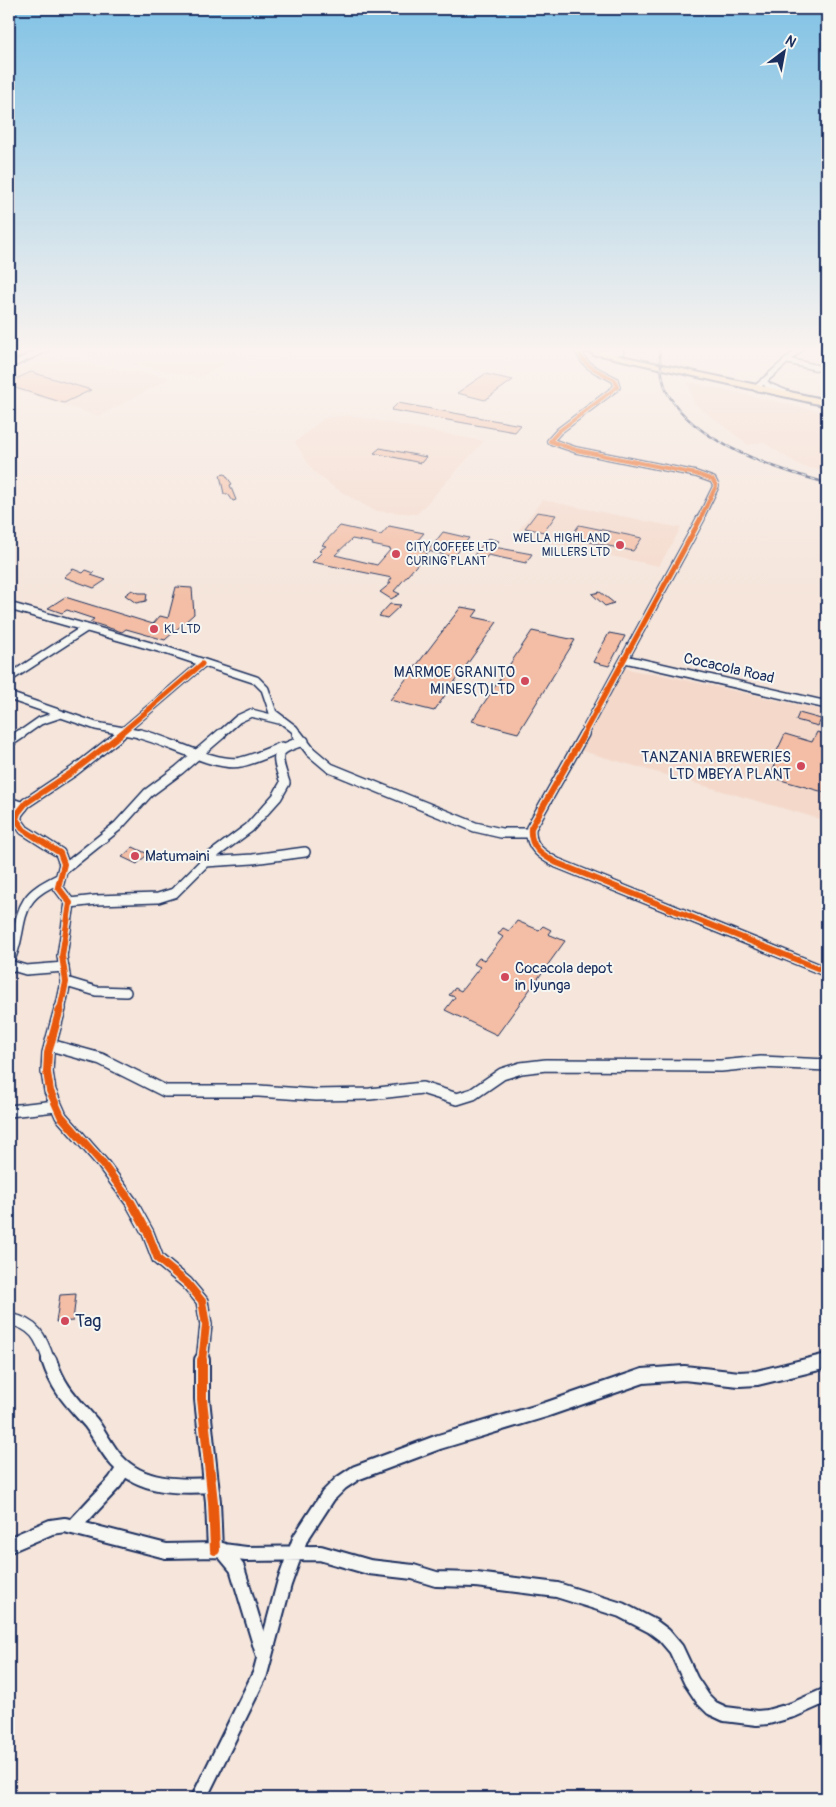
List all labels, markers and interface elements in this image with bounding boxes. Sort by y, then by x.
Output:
north arrow [758,28,808,78]
text: N [782,32,799,51]
place label: WELLA HIGHLAND MILLERS LTD [513,531,610,560]
marker: WELLA HIGHLAND MILLERS LTD [614,539,626,551]
place label: CITY COFFEE LTD CURING PLANT [406,540,498,569]
marker: CITY COFFEE LTD CURING PLANT [390,548,402,560]
place label: KL LTD [164,622,201,637]
marker: KL LTD [148,623,160,635]
street label: Cocacola Road [682,649,776,688]
place label: MARMOE GRANITO MINES(T)LTD [394,663,515,699]
marker: MARMOE GRANITO MINES(T)LTD [519,675,531,687]
place label: TANZANIA BREWERIES LTD MBEYA PLANT [641,748,791,784]
marker: TANZANIA BREWERIES LTD MBEYA PLANT [795,760,807,772]
place label: Matumaini [145,847,210,866]
marker: Matumaini [129,850,141,862]
place label: Cocacola depot in Iyunga [515,959,613,995]
marker: Cocacola depot in Iyunga [499,971,511,983]
place label: Tag [75,1310,101,1333]
marker: Tag [59,1315,71,1327]

